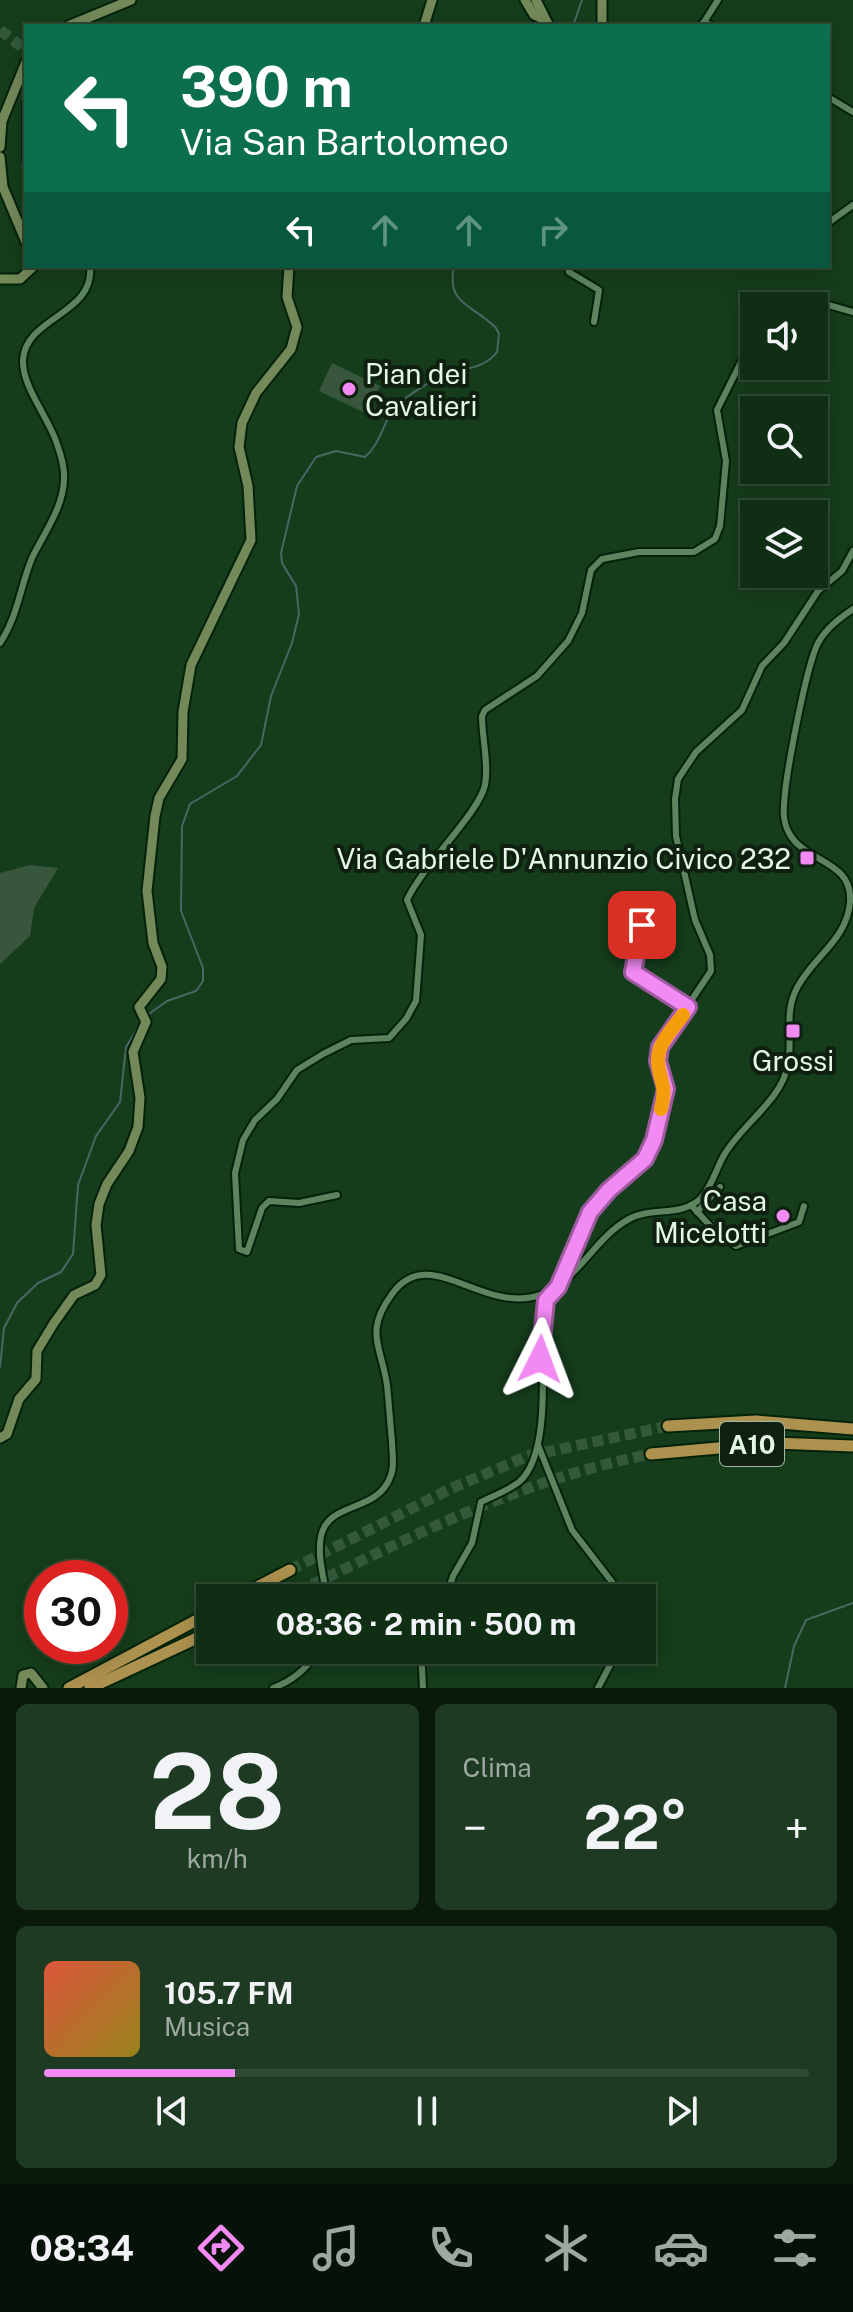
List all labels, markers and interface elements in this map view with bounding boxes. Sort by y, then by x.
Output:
text: 390 m [180,54,353,120]
icon: left [48,56,152,160]
text: Via San Bartolomeo [180,121,509,163]
icon: left [279,208,323,252]
icon: ahead [363,208,407,252]
icon: ahead [447,208,491,252]
icon: right [531,208,575,252]
map controls [740,292,828,588]
button: sound [740,292,828,380]
place label: Pian dei Cavalieri [365,357,477,422]
marker: Pian dei Cavalieri [340,380,358,398]
button: search [740,396,828,484]
button: layers [740,500,828,588]
place label: Via Gabriele D'Annunzio Civico 232 [336,842,791,875]
marker: Via Gabriele D'Annunzio Civico 232 [798,849,816,867]
pin [608,891,676,959]
icon: arrive [620,903,664,947]
marker: Grossi [784,1022,802,1040]
place label: Grossi [752,1044,834,1077]
place label: Casa Micelotti [654,1184,767,1249]
marker: Casa Micelotti [774,1207,792,1225]
position arrow [498,1317,582,1401]
road number: A10 [720,1422,784,1466]
speed limit sign: 30 [24,1560,128,1664]
text: 08:36 · 2 min · 500 m [276,1606,576,1642]
text: 28 [149,1730,285,1852]
text: Clima [463,1752,532,1783]
text: 22° [583,1792,688,1863]
text: − [463,1802,487,1854]
text: + [785,1802,809,1854]
text: km/h [187,1843,248,1874]
text: 105.7 FM [164,1975,294,2011]
text: Musica [164,2011,250,2042]
icon: previous [150,2089,194,2133]
icon: pause [405,2089,449,2133]
icon: next [660,2089,704,2133]
icon: directions [193,2220,249,2276]
icon: music [308,2220,364,2276]
icon: phone [423,2220,479,2276]
icon: climate [538,2220,594,2276]
icon: car [653,2220,709,2276]
icon: filters [767,2220,823,2276]
text: 08:34 [29,2227,134,2269]

